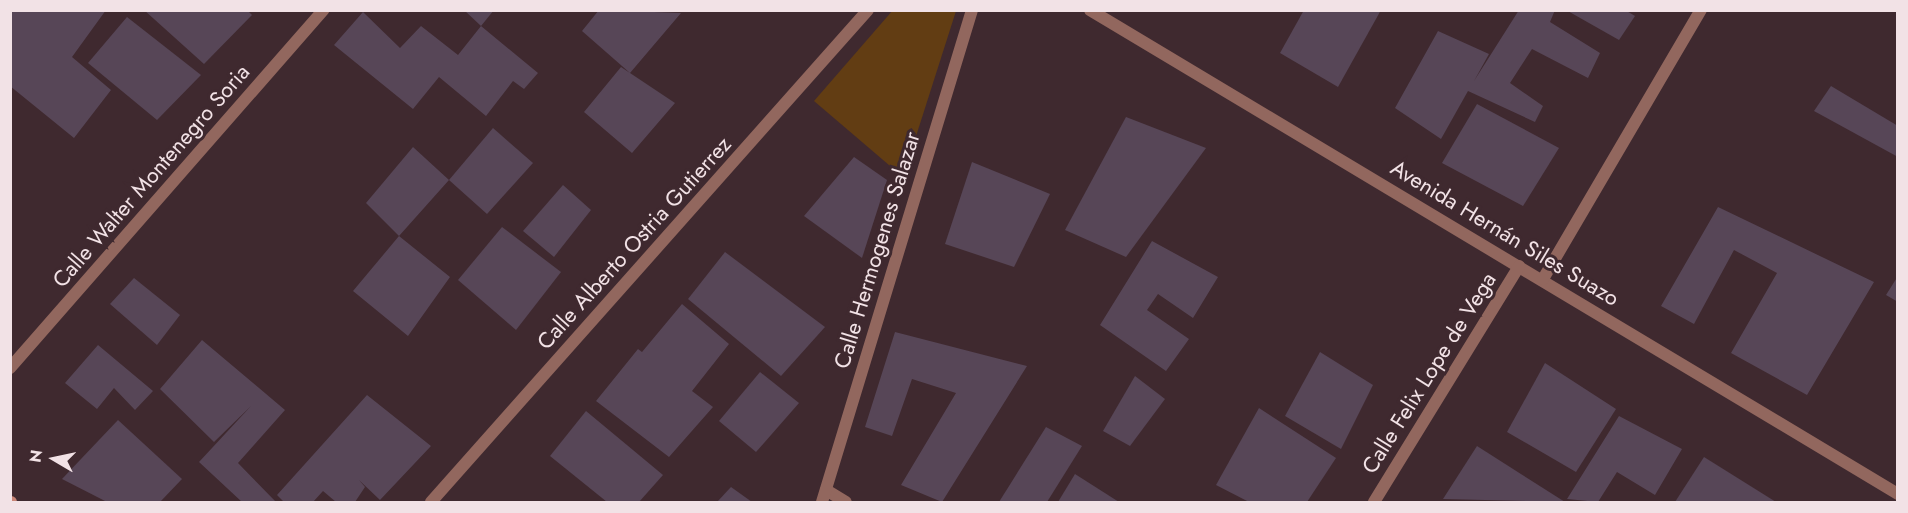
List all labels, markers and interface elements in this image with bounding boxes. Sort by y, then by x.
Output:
street label: Calle Walter Montenegro Soria [47,59,255,293]
street label: Calle Hermogenes Salazar [828,128,926,372]
street label: Calle Alberto Ostria Gutierrez [531,131,737,355]
street label: Avenida Hernán Siles Suazo [1386,154,1624,312]
street label: Calle Felix Lope de Vega [1356,268,1502,478]
north arrow [24,429,84,489]
text: N [23,448,48,464]

